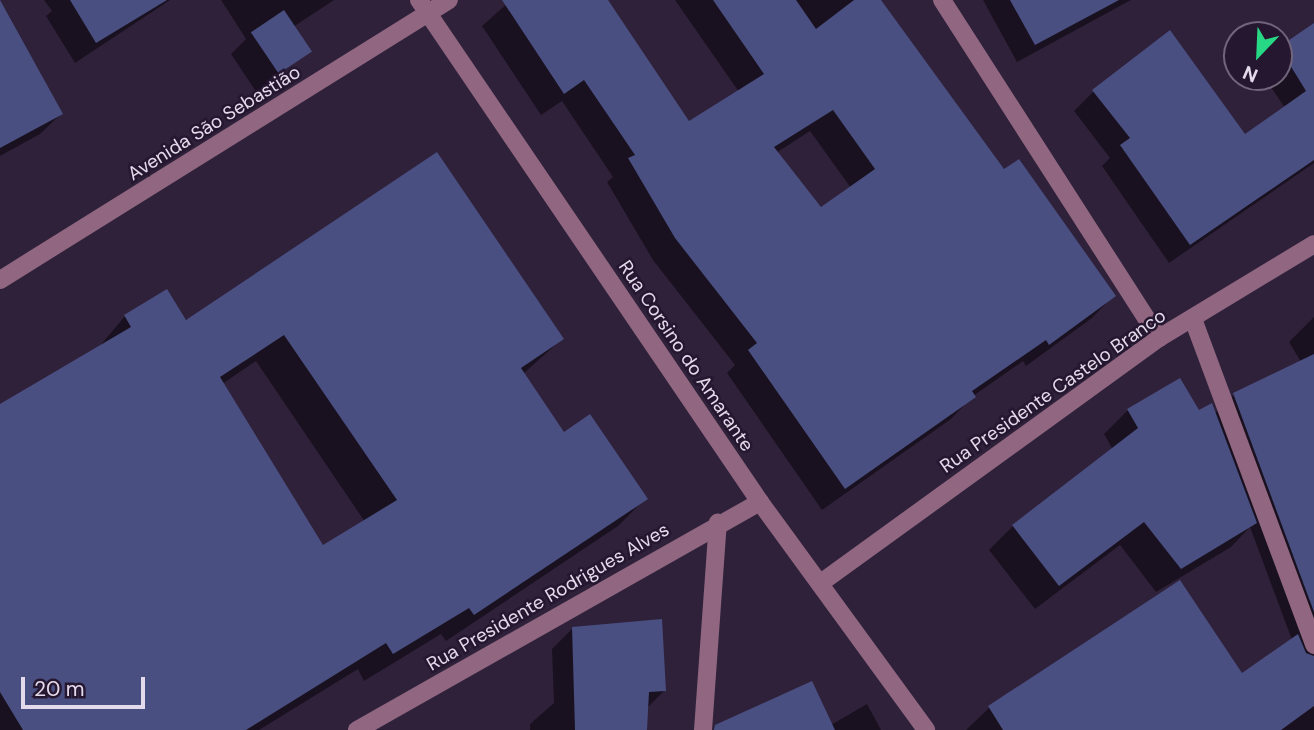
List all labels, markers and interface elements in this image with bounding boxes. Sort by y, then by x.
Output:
north arrow [1223,21,1293,91]
text: N [1239,60,1262,88]
street label: Avenida São Sebastião [123,61,305,185]
street label: Rua Corsino do Amarante [614,256,758,456]
street label: Rua Presidente Castelo Branco [936,304,1170,478]
street label: Rua Presidente Rodrigues Alves [423,518,673,676]
scale bar [24,664,149,708]
text: 20 m [34,675,85,703]

